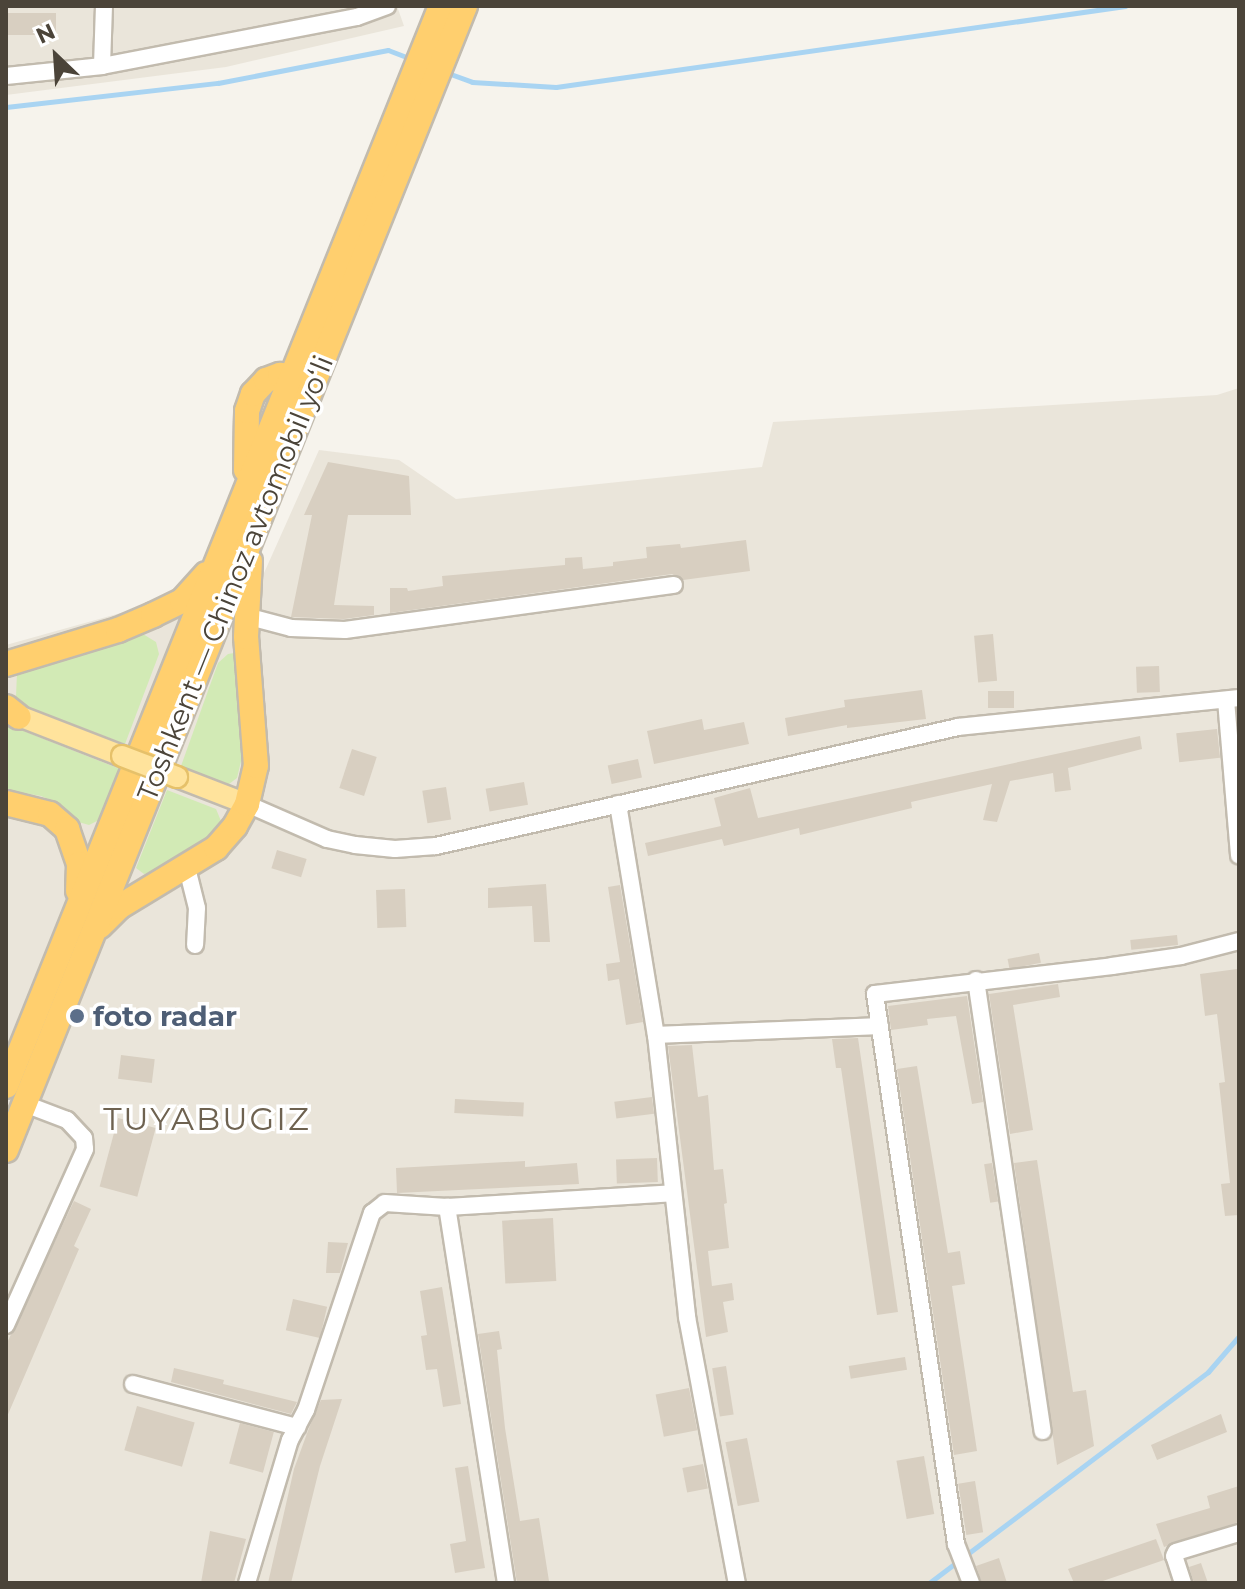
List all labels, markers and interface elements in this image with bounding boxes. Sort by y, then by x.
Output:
north arrow [16,16,96,96]
text: N [32,18,59,50]
street label: Toshkent — Chinoz avtomobil yoʻli [130,350,340,806]
place label: foto radar [93,999,237,1033]
marker: foto radar [68,1007,86,1025]
district label: TUYABUGIZ [103,1100,311,1138]

